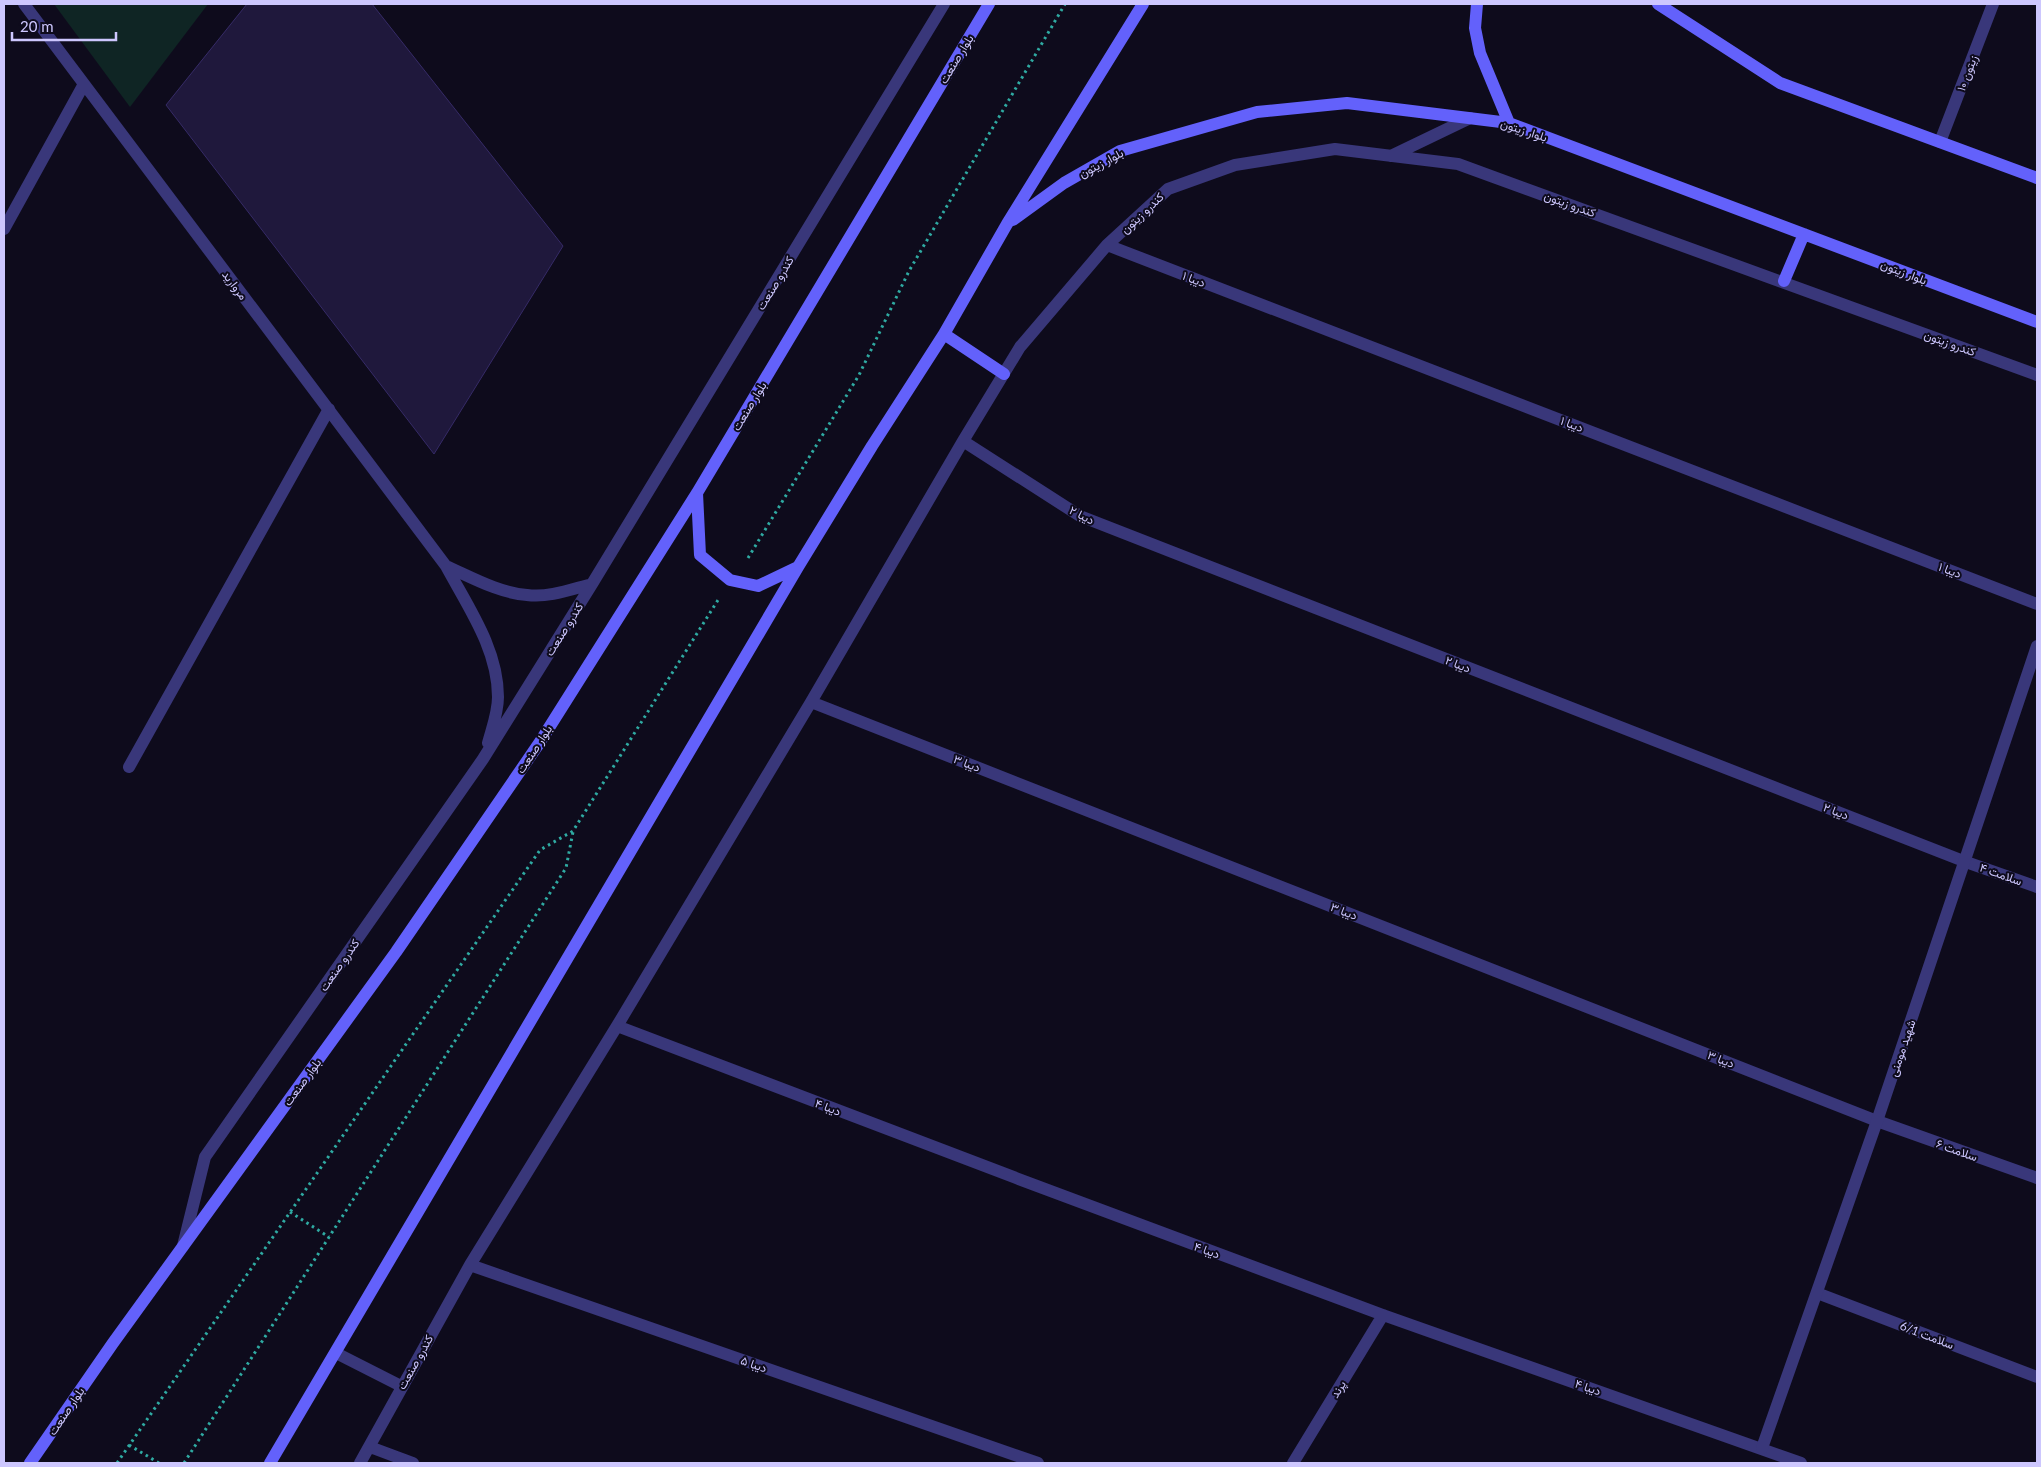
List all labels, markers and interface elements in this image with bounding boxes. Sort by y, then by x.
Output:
scale bar [12,10,116,42]
text: 20 m [20,17,54,35]
street label: بلوار صنعت [935,32,977,87]
street label: زیتون ۱۰ [1953,53,1982,93]
street label: بلوار زیتون [1498,115,1549,146]
street label: بلوار زیتون [1076,145,1126,182]
street label: کندرو زیتون [1542,188,1598,221]
street label: کندرو زیتون [1117,189,1167,238]
street label: کندرو صنعت [753,253,798,313]
street label: بلوار زیتون [1878,256,1929,289]
street label: مروارید [218,267,251,303]
street label: دیبا ۱ [1180,268,1208,290]
street label: کندرو زیتون [1922,327,1978,360]
street label: بلوار صنعت [728,379,770,434]
street label: دیبا ۱ [1558,413,1586,435]
street label: دیبا ۲ [1067,502,1097,528]
street label: دیبا ۱ [1936,559,1964,581]
street label: کندرو صنعت [542,600,587,659]
street label: دیبا ۲ [1443,652,1473,676]
street label: بلوار صنعت [513,722,556,777]
street label: دیبا ۳ [951,751,983,775]
street label: دیبا ۲ [1821,799,1851,823]
street label: سلامت ۴ [1978,859,2024,889]
street label: دیبا ۳ [1328,899,1360,923]
street label: کندرو صنعت [316,936,363,995]
street label: شهید مومنی [1885,1018,1920,1079]
street label: دیبا ۳ [1705,1047,1737,1071]
street label: بلوار صنعت [280,1055,325,1109]
street label: دیبا ۴ [813,1095,843,1119]
street label: سلامت ۶ [1934,1136,1980,1164]
street label: دیبا ۴ [1192,1238,1222,1262]
street label: سلامت 6/1 [1898,1318,1956,1352]
street label: کندرو صنعت [394,1332,437,1392]
street label: دیبا ۵ [739,1353,769,1376]
street label: دیبا ۴ [1573,1376,1603,1399]
street label: پرند [1327,1377,1350,1401]
street label: بلوار صنعت [44,1384,88,1438]

